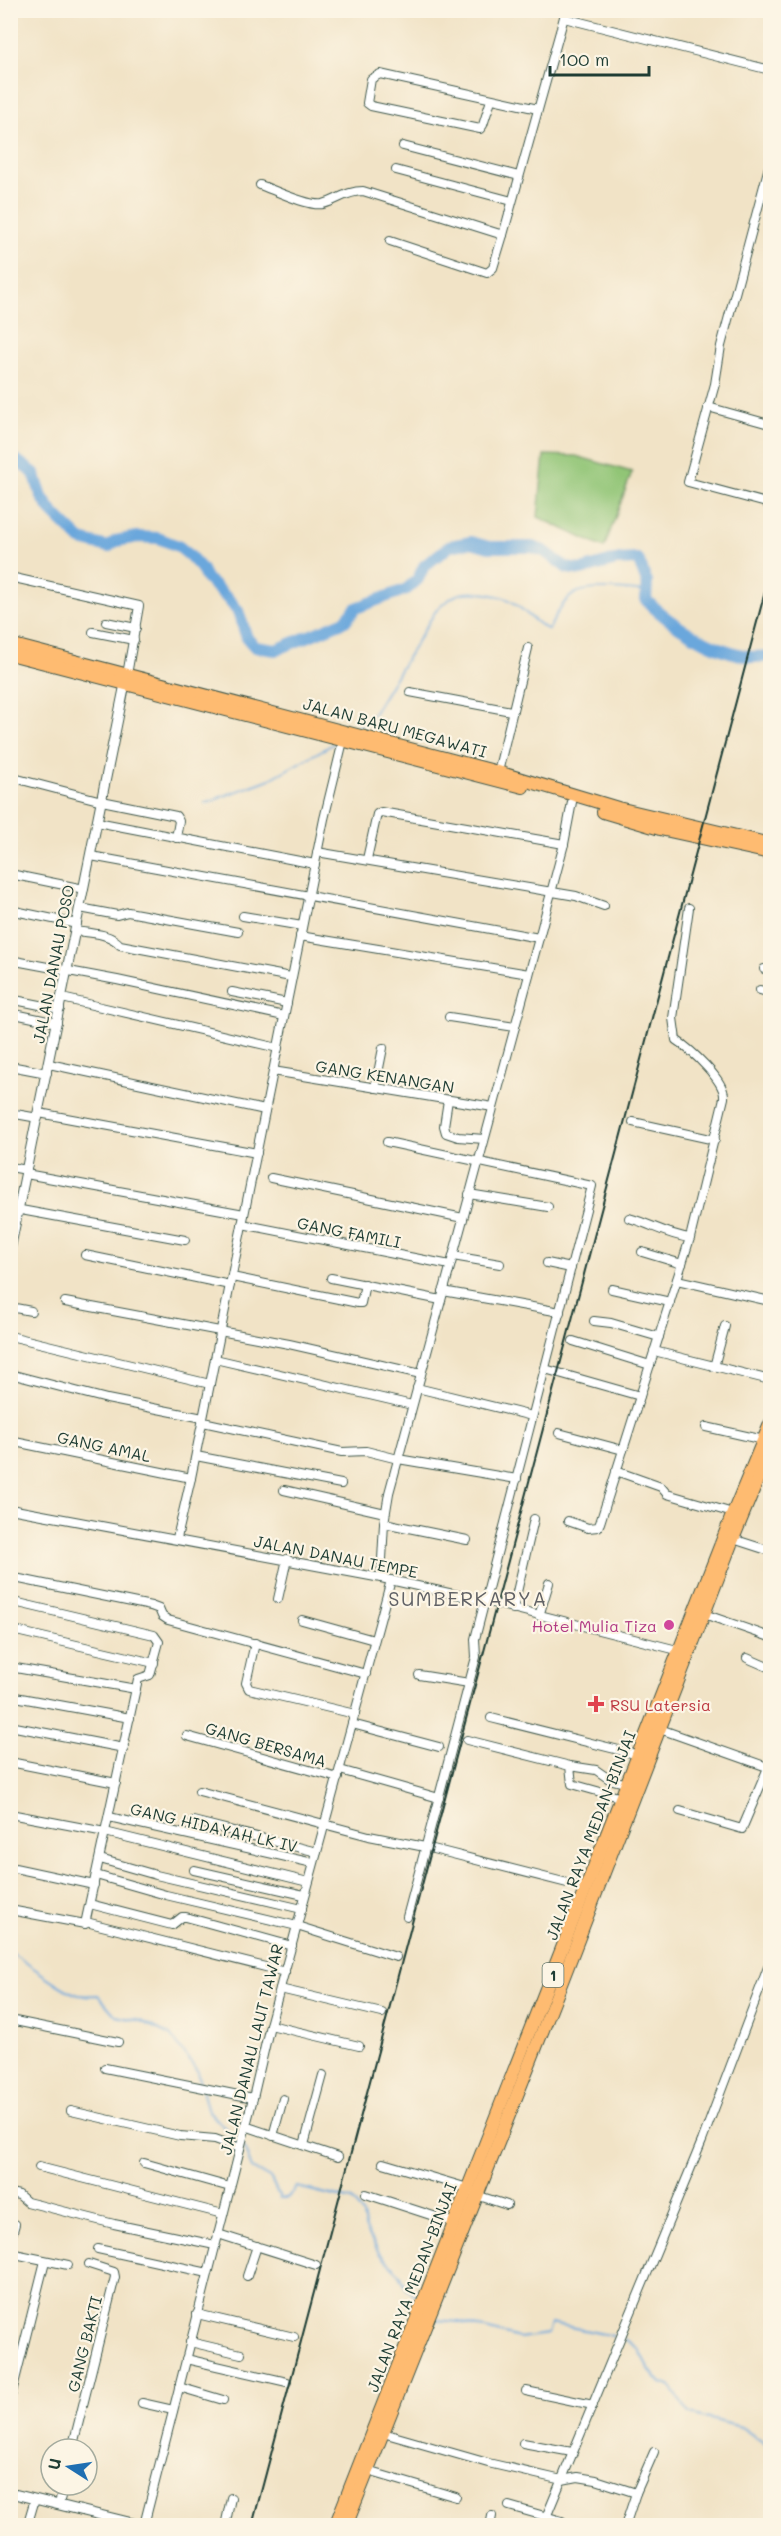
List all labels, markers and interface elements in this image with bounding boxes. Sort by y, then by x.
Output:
scale bar [550,39,649,77]
text: 100 m [559,47,609,71]
street label: JALAN BARU MEGAWATI [301,692,489,762]
street label: JALAN DANAU POSO [27,883,79,1045]
street label: GANG KENANGAN [314,1055,456,1097]
street label: GANG FAMILI [295,1212,403,1252]
street label: GANG AMAL [55,1426,153,1466]
street label: JALAN DANAU TEMPE [252,1530,420,1582]
district label: SUMBERKARYA [388,1585,548,1611]
place label: Hotel Mulia Tiza [532,1615,657,1636]
marker: Hotel Mulia Tiza [662,1618,676,1632]
place label: RSU Latersia [610,1694,711,1715]
marker: RSU Latersia [587,1695,605,1713]
street label: GANG BERSAMA [203,1717,329,1771]
street label: JALAN RAYA MEDAN-BINJAI [540,1727,640,1943]
street label: GANG HIDAYAH LK IV [128,1798,300,1856]
street label: JALAN DANAU LAUT TAWAR [215,1941,287,2157]
road number: 1 [542,1963,564,1987]
street label: JALAN RAYA MEDAN-BINJAI [361,2179,461,2395]
street label: GANG BAKTI [62,2294,106,2394]
north arrow [39,2437,99,2497]
text: U [42,2456,65,2471]

